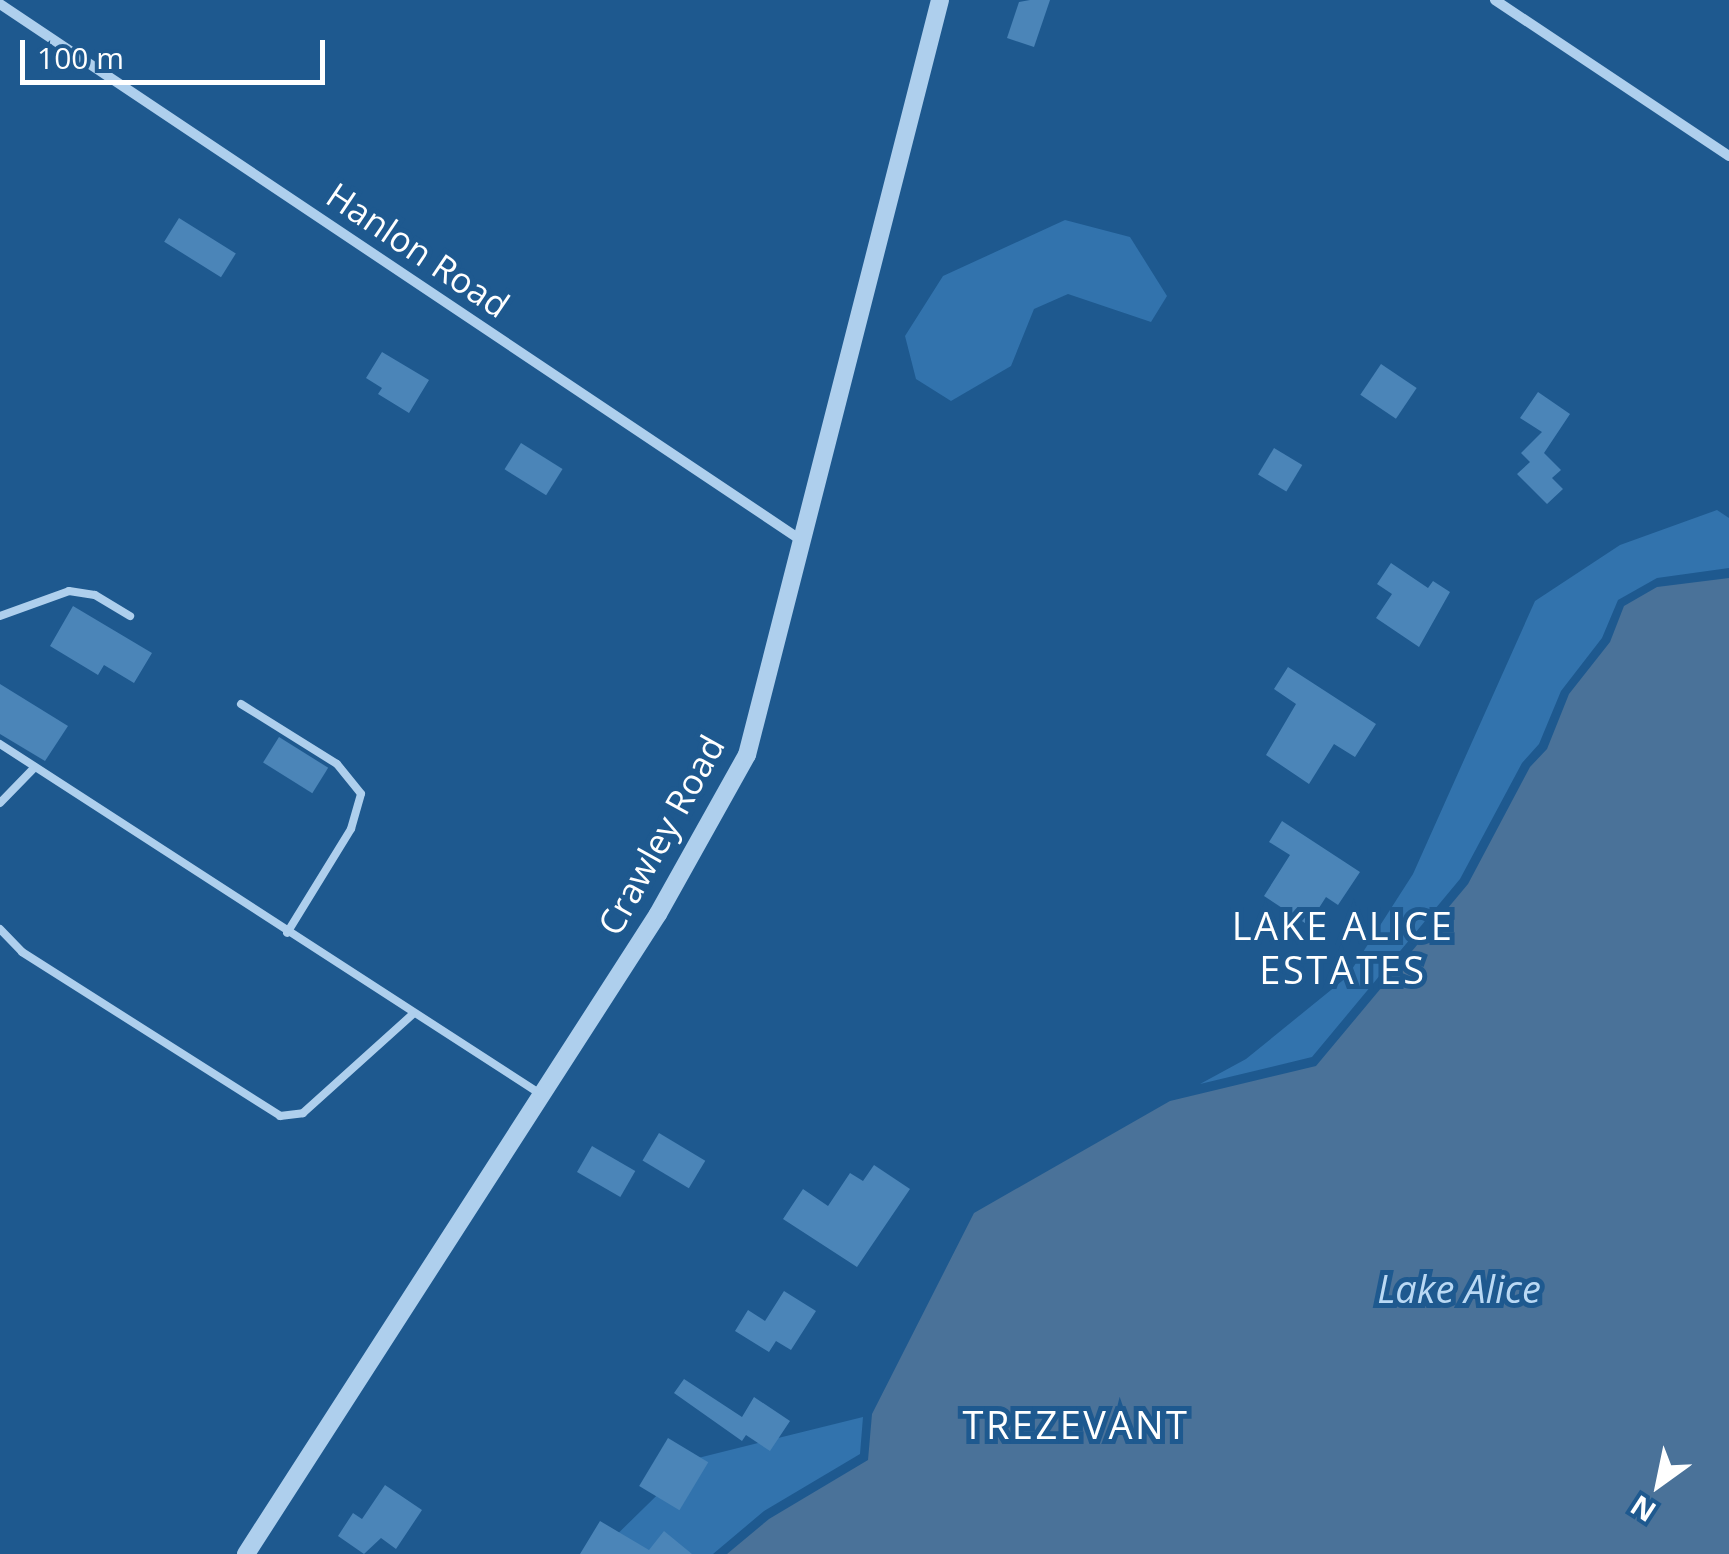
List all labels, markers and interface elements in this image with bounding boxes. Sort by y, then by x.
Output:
scale bar [25,20,330,82]
text: 100 m [37,37,124,78]
street label: Hanlon Road [319,174,517,326]
street label: Crawley Road [589,728,733,942]
district label: LAKE ALICE ESTATES [1232,903,1454,992]
water label: Lake Alice [1377,1266,1541,1312]
district label: TREZEVANT [962,1402,1190,1448]
north arrow [1609,1434,1709,1534]
text: N [1623,1487,1663,1531]

